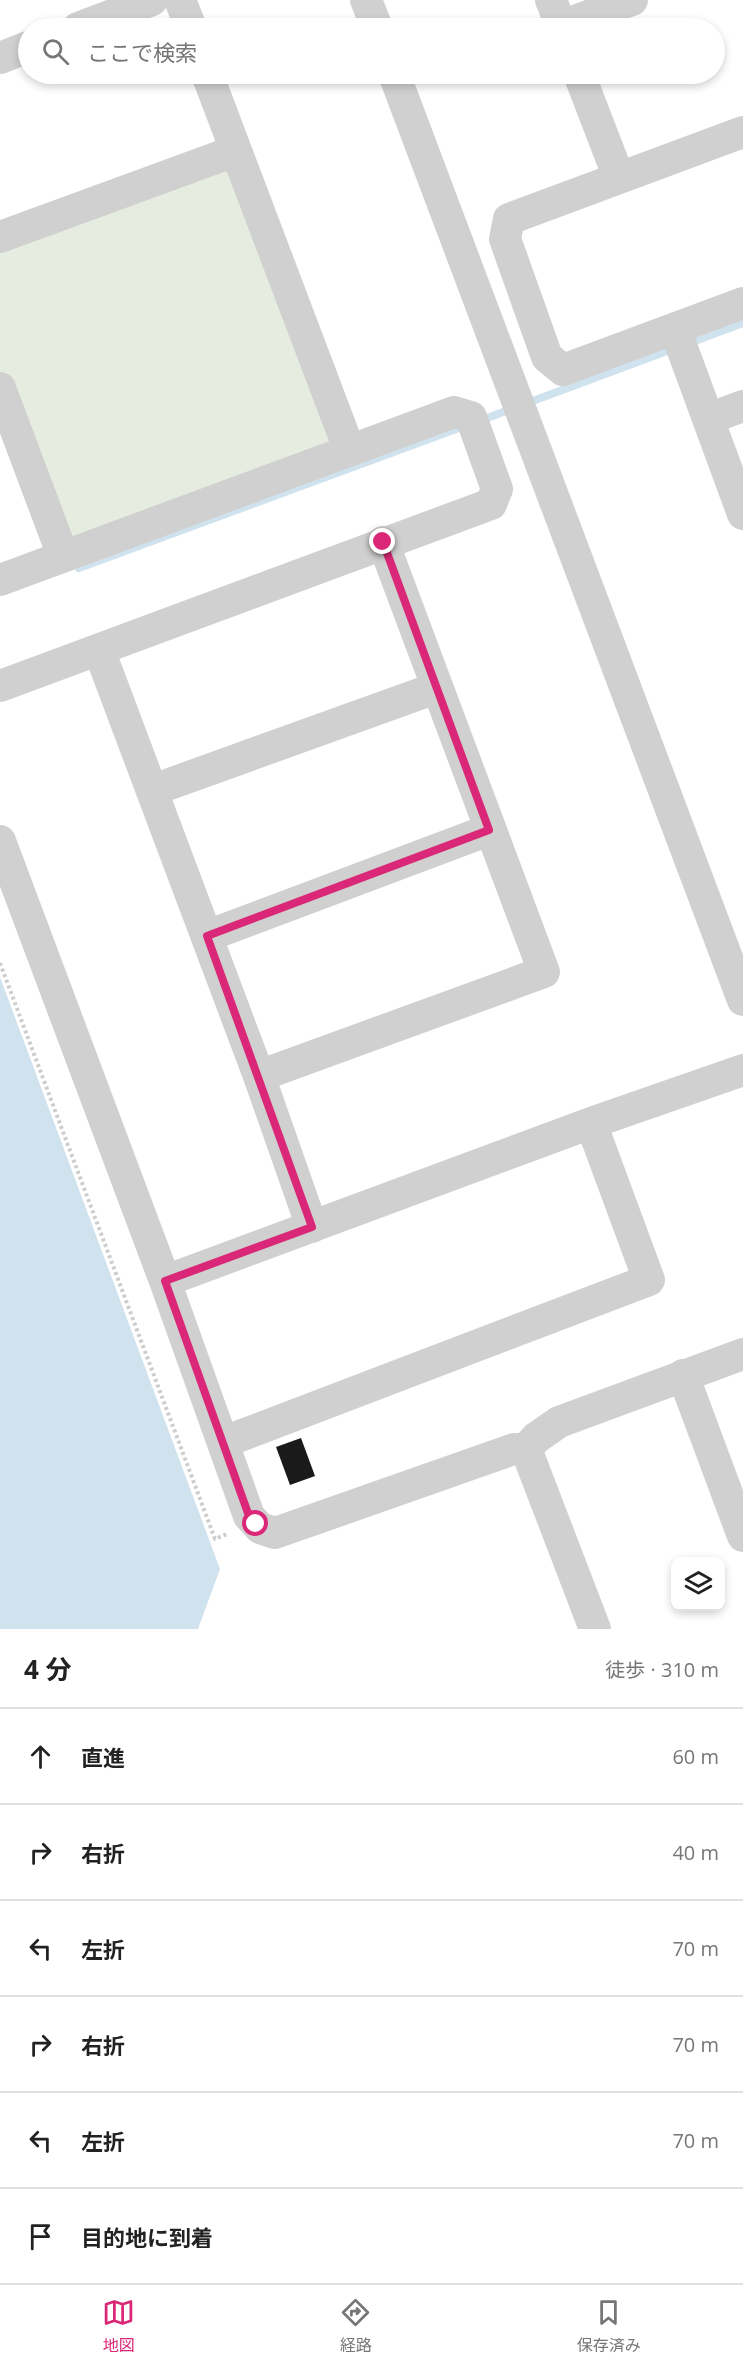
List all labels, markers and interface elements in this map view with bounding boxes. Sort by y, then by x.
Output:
search box [18,18,725,84]
icon: search [39,35,72,68]
text: ここで検索 [87,37,197,67]
route end [369,528,395,554]
route start [242,1510,268,1536]
map controls [671,1557,725,1611]
button: layers [671,1557,725,1611]
text: 4 分 [24,1651,72,1687]
text: 徒歩 · 310 m [605,1656,719,1683]
icon: ahead [24,1740,57,1773]
text: 直進 [81,1742,125,1772]
text: 60 m [672,1743,719,1770]
icon: right [24,1836,57,1869]
text: 右折 [81,1838,125,1868]
text: 40 m [672,1839,719,1866]
icon: left [24,1932,57,1965]
text: 左折 [81,1934,125,1964]
text: 70 m [672,1935,719,1962]
icon: right [24,2028,57,2061]
text: 右折 [81,2030,125,2060]
text: 70 m [672,2031,719,2058]
icon: left [24,2124,57,2157]
text: 左折 [81,2126,125,2156]
text: 70 m [672,2127,719,2154]
icon: arrive [24,2220,57,2253]
text: 目的地に到着 [81,2222,213,2252]
tab: 地図 [102,2296,135,2356]
tab: 経路 [339,2296,372,2356]
tab: 保存済み [577,2296,641,2356]

